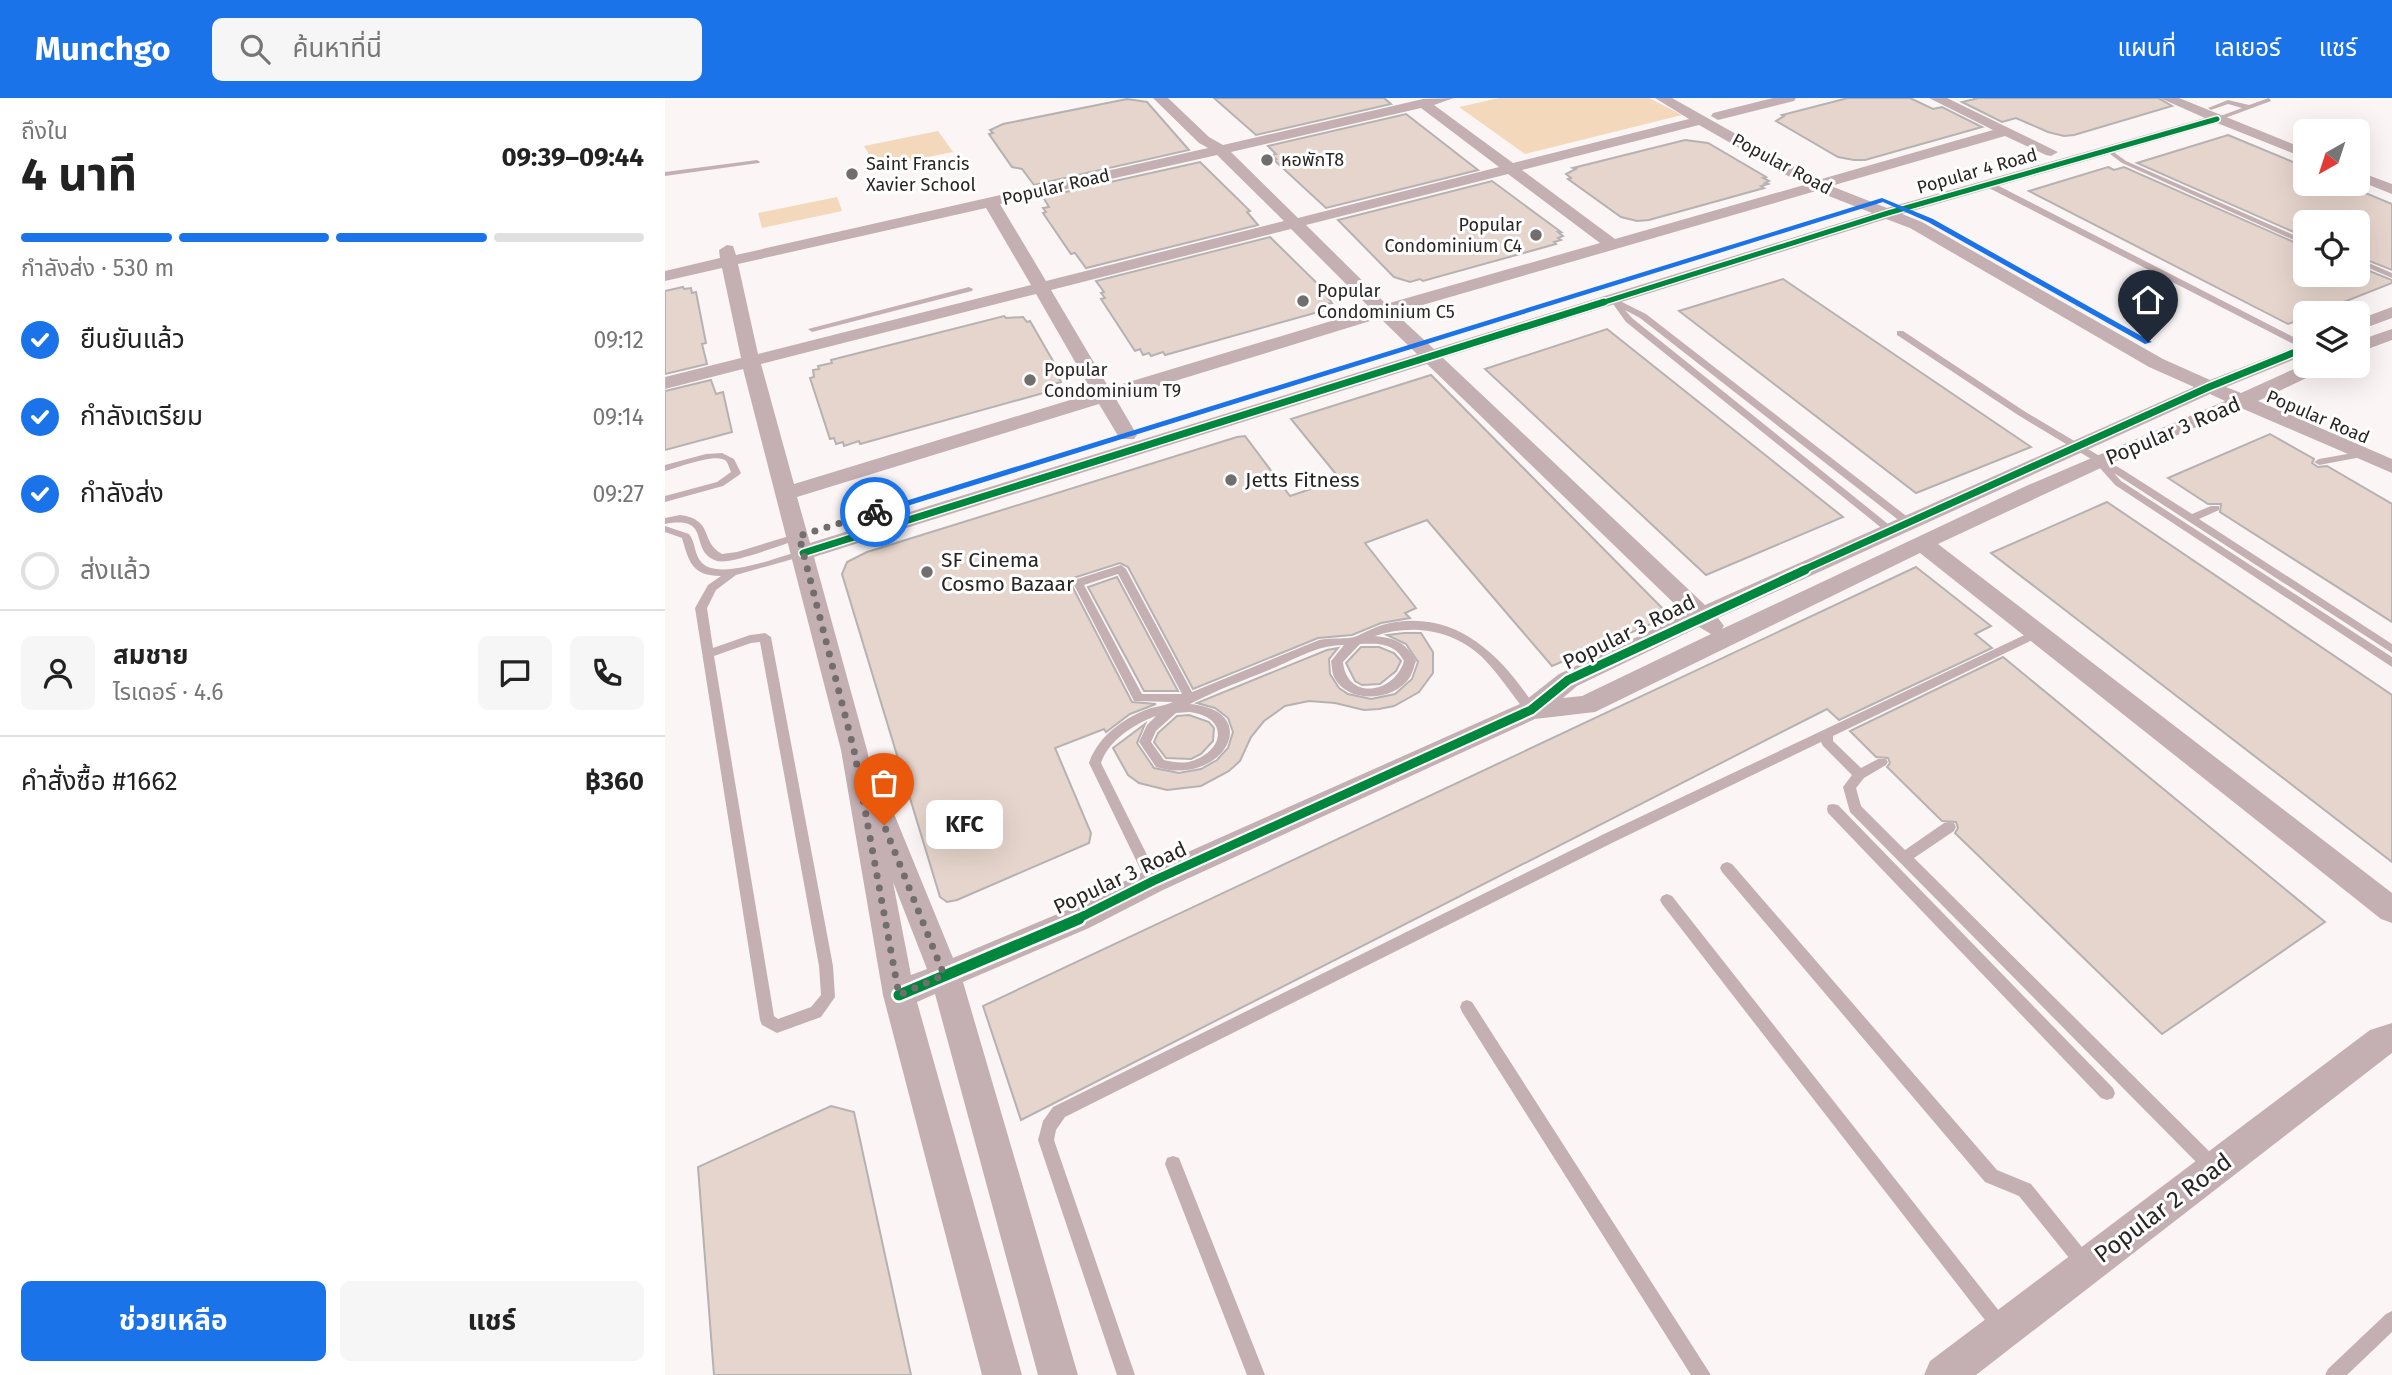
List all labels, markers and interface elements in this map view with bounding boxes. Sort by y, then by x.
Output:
search box [212,18,702,81]
text: Munchgo [35,29,170,69]
icon: search [236,30,274,68]
text: ค้นหาที่นี่ [292,33,382,64]
text: แผนที่ [2118,34,2176,62]
text: เลเยอร์ [2214,34,2281,62]
text: แชร์ [2319,34,2357,62]
text: ถึงใน [21,117,68,145]
north arrow [2293,119,2369,196]
map controls [2293,119,2370,378]
street label: Popular Road [1728,129,1836,199]
text: 09:39–09:44 [502,142,644,173]
street label: Popular 4 Road [1914,143,2040,199]
text: 4 นาที [21,147,137,202]
place label: หอพักT8 [1281,149,1344,171]
marker: หอพักT8 [1259,152,1275,168]
place label: Saint Francis Xavier School [866,153,976,196]
street label: Popular Road [1000,164,1112,210]
marker: Saint Francis Xavier School [844,166,860,182]
button: locate [2293,210,2370,287]
place label: Popular Condominium C4 [1384,214,1522,257]
marker: Popular Condominium C4 [1528,227,1544,243]
text: กำลังส่ง · 530 m [21,254,174,282]
pin [2118,270,2178,342]
place label: Popular Condominium C5 [1317,280,1455,323]
icon: home [2129,281,2167,319]
marker: Popular Condominium C5 [1295,293,1311,309]
button: layers [2293,301,2370,378]
icon: check [21,321,59,359]
text: ยืนยันแล้ว [80,324,185,355]
text: 09:12 [593,326,644,354]
place label: Popular Condominium T9 [1044,359,1181,402]
marker: Popular Condominium T9 [1022,372,1038,388]
street label: Popular Road [2263,385,2373,449]
street label: Popular 3 Road [2102,391,2244,471]
icon: check [21,398,59,436]
text: กำลังเตรียม [80,401,203,432]
text: 09:14 [593,403,644,431]
place label: Jetts Fitness [1245,467,1360,493]
marker: Jetts Fitness [1223,472,1239,488]
icon: check [21,475,59,513]
courier [840,477,910,547]
text: กำลังส่ง [80,478,164,509]
text: 09:27 [592,480,644,508]
icon: bike [856,493,894,531]
place label: SF Cinema Cosmo Bazaar [941,547,1074,597]
text: ส่งแล้ว [80,555,151,586]
marker: SF Cinema Cosmo Bazaar [919,564,935,580]
street label: Popular 3 Road [1559,589,1699,675]
button: person [21,636,95,710]
button: chat [478,636,552,710]
button: phone [570,636,644,710]
text: สมชาย [113,640,189,671]
text: ไรเดอร์ · 4.6 [113,678,224,706]
pin [854,753,914,825]
icon: bag [865,764,903,802]
text: คำสั่งซื้อ #1662 [21,766,178,797]
text: ฿360 [585,766,644,797]
callout: KFC [926,800,1003,850]
text: KFC [945,810,984,838]
street label: Popular 3 Road [1049,836,1191,920]
street label: Popular 2 Road [2089,1147,2237,1269]
button: ช่วยเหลือ [21,1281,326,1361]
button: แชร์ [340,1281,644,1361]

